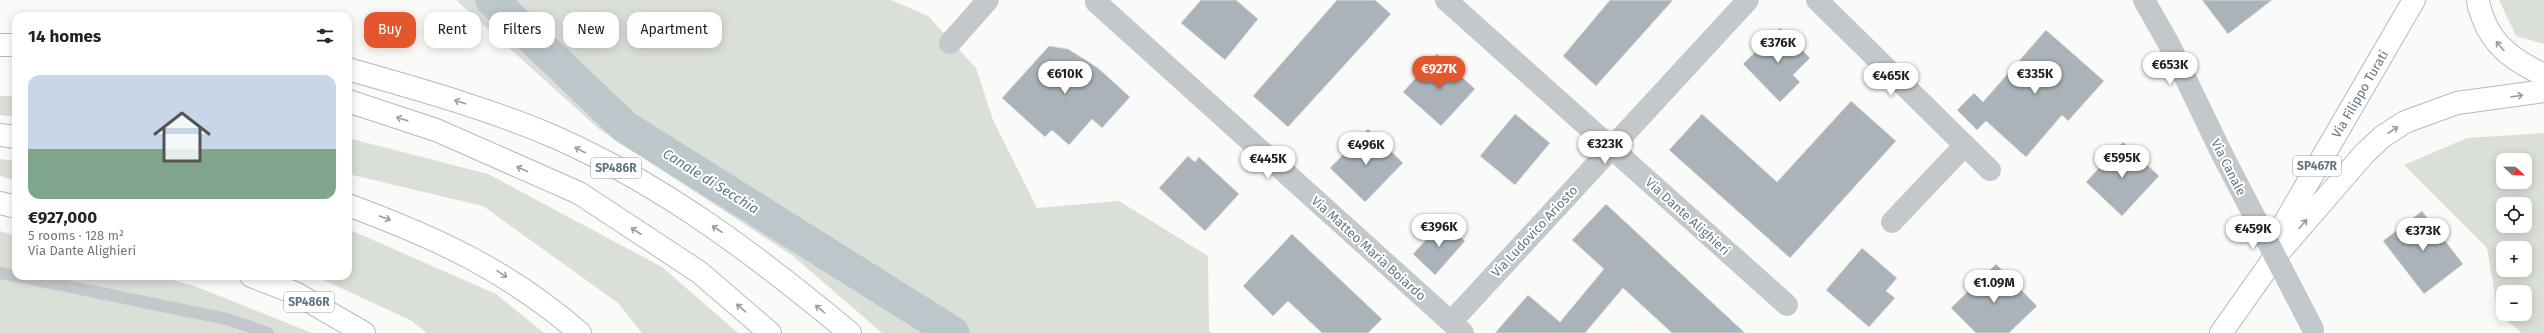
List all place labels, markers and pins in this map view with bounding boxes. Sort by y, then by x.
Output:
pin: €376K [1750,30,1806,64]
pin: €653K [2142,52,2198,86]
pin: €927K [1411,56,1467,90]
pin: €610K [1037,61,1093,95]
pin: €335K [2007,61,2063,95]
pin: €465K [1863,63,1919,97]
pin: €323K [1577,131,1633,165]
pin: €496K [1338,132,1394,166]
pin: €595K [2094,145,2150,179]
pin: €445K [1240,146,1296,180]
pin: €396K [1411,214,1467,248]
pin: €459K [2225,216,2281,250]
pin: €373K [2395,218,2451,252]
pin: €1.09M [1961,270,2027,304]

